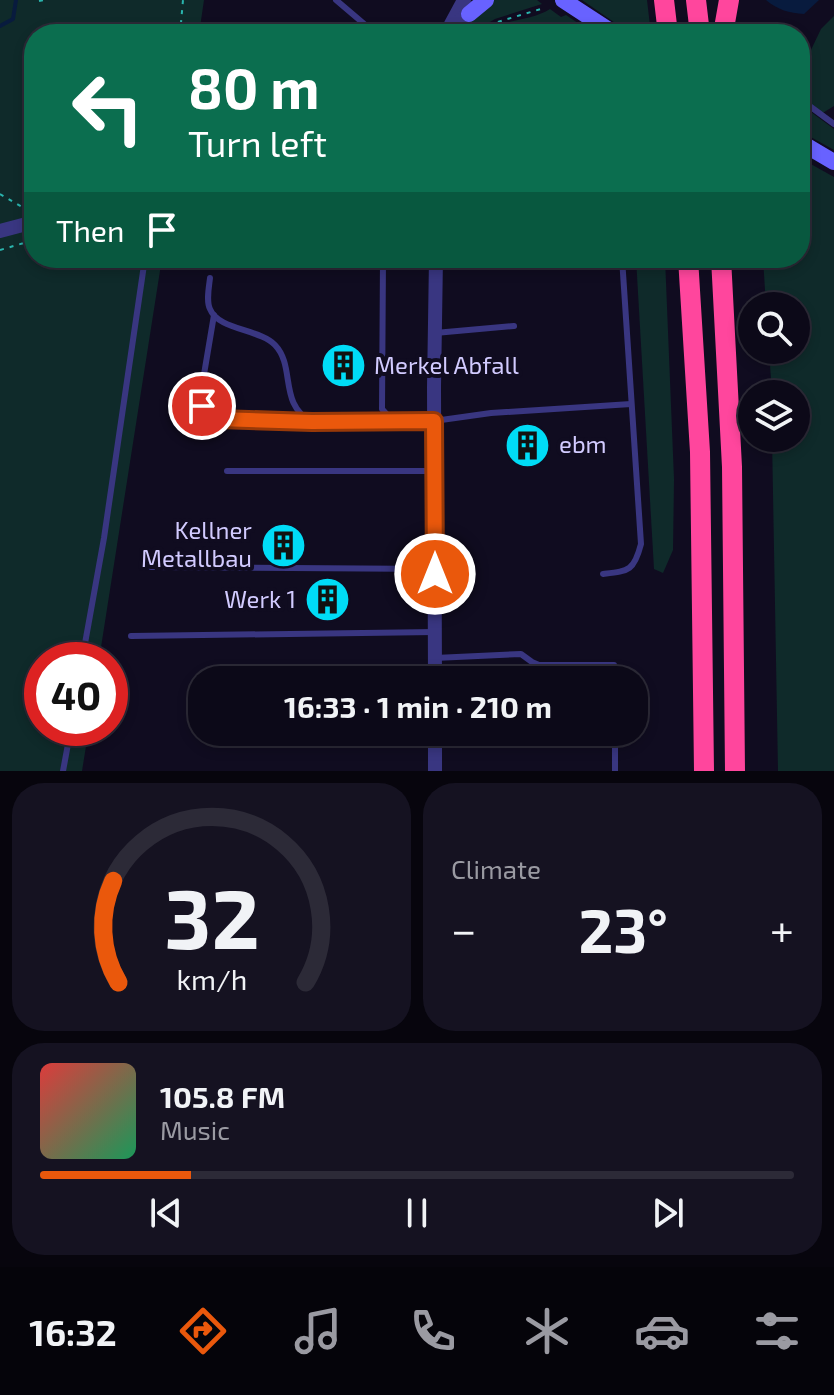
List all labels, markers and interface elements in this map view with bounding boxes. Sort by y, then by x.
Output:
text: 80 m [188,53,320,120]
icon: left [56,56,160,160]
text: Turn left [188,121,327,164]
icon: arrive [140,208,184,252]
text: Then [56,212,124,248]
map controls [738,292,810,452]
button: search [738,292,810,364]
building icon: Merkel Abfall [319,342,367,390]
place label: Merkel Abfall [374,350,519,379]
pin [168,372,236,440]
button: layers [738,380,810,452]
icon: arrive [180,384,224,428]
building icon: ebm [504,421,552,469]
place label: ebm [559,429,607,458]
place label: Kellner Metallbau [141,515,252,572]
building icon: Kellner Metallbau [259,521,307,569]
position arrow [393,532,477,616]
building icon: Werk 1 [303,576,351,624]
place label: Werk 1 [224,584,296,613]
speed limit sign: 40 [24,642,128,746]
text: 16:33 · 1 min · 210 m [284,688,552,724]
text: Climate [451,853,541,884]
text: 32 [164,866,259,966]
text: 23° [578,893,668,965]
text: − [451,902,477,955]
text: + [770,902,794,955]
text: km/h [176,961,247,996]
text: 105.8 FM [160,1078,285,1114]
text: Music [160,1114,230,1145]
icon: previous [144,1191,188,1235]
icon: pause [395,1191,439,1235]
icon: next [646,1191,690,1235]
icon: directions [175,1303,231,1359]
icon: music [290,1303,346,1359]
icon: phone [405,1303,461,1359]
icon: climate [519,1303,575,1359]
icon: car [634,1303,690,1359]
icon: filters [749,1303,805,1359]
text: 16:32 [29,1310,117,1353]

